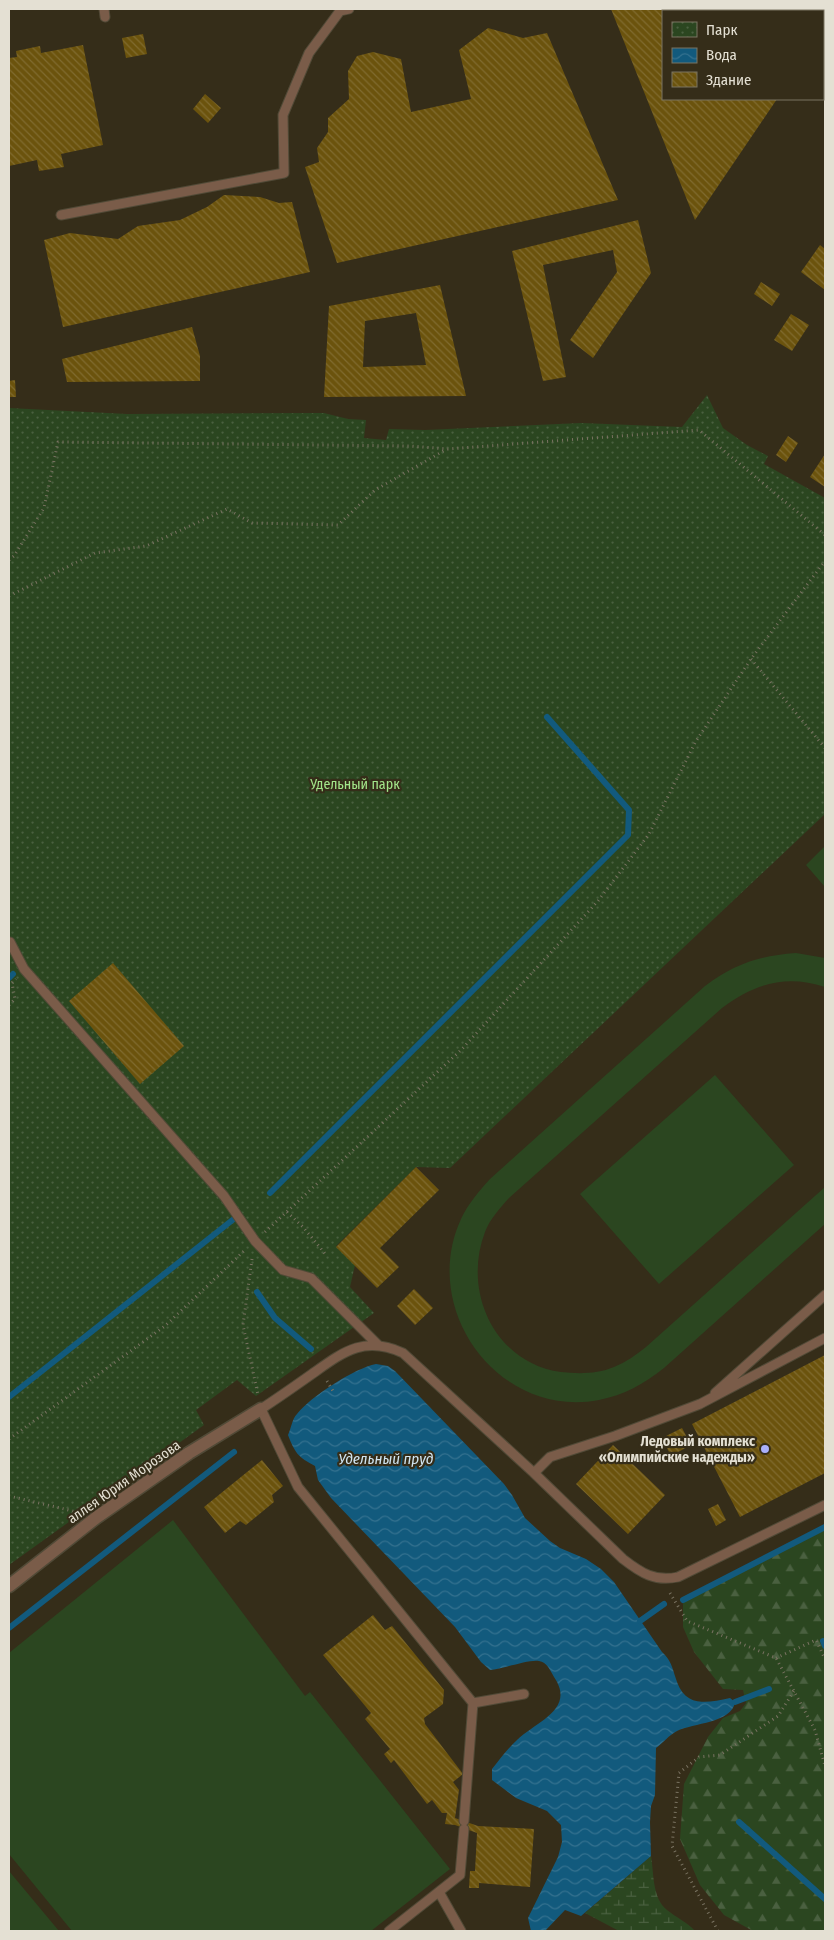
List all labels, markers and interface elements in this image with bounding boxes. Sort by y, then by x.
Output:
legend [662,10,824,100]
text: Парк [706,21,737,39]
text: Вода [706,46,737,64]
text: Здание [706,71,752,89]
park label: Удельный парк [309,776,400,793]
place label: Ледовый комплекс «Олимпийские надежды» [599,1433,756,1466]
street label: аллея Юрия Морозова [64,1437,184,1527]
marker: Ледовый комплекс «Олимпийские надежды» [759,1443,771,1455]
water label: Удельный пруд [339,1450,434,1468]

